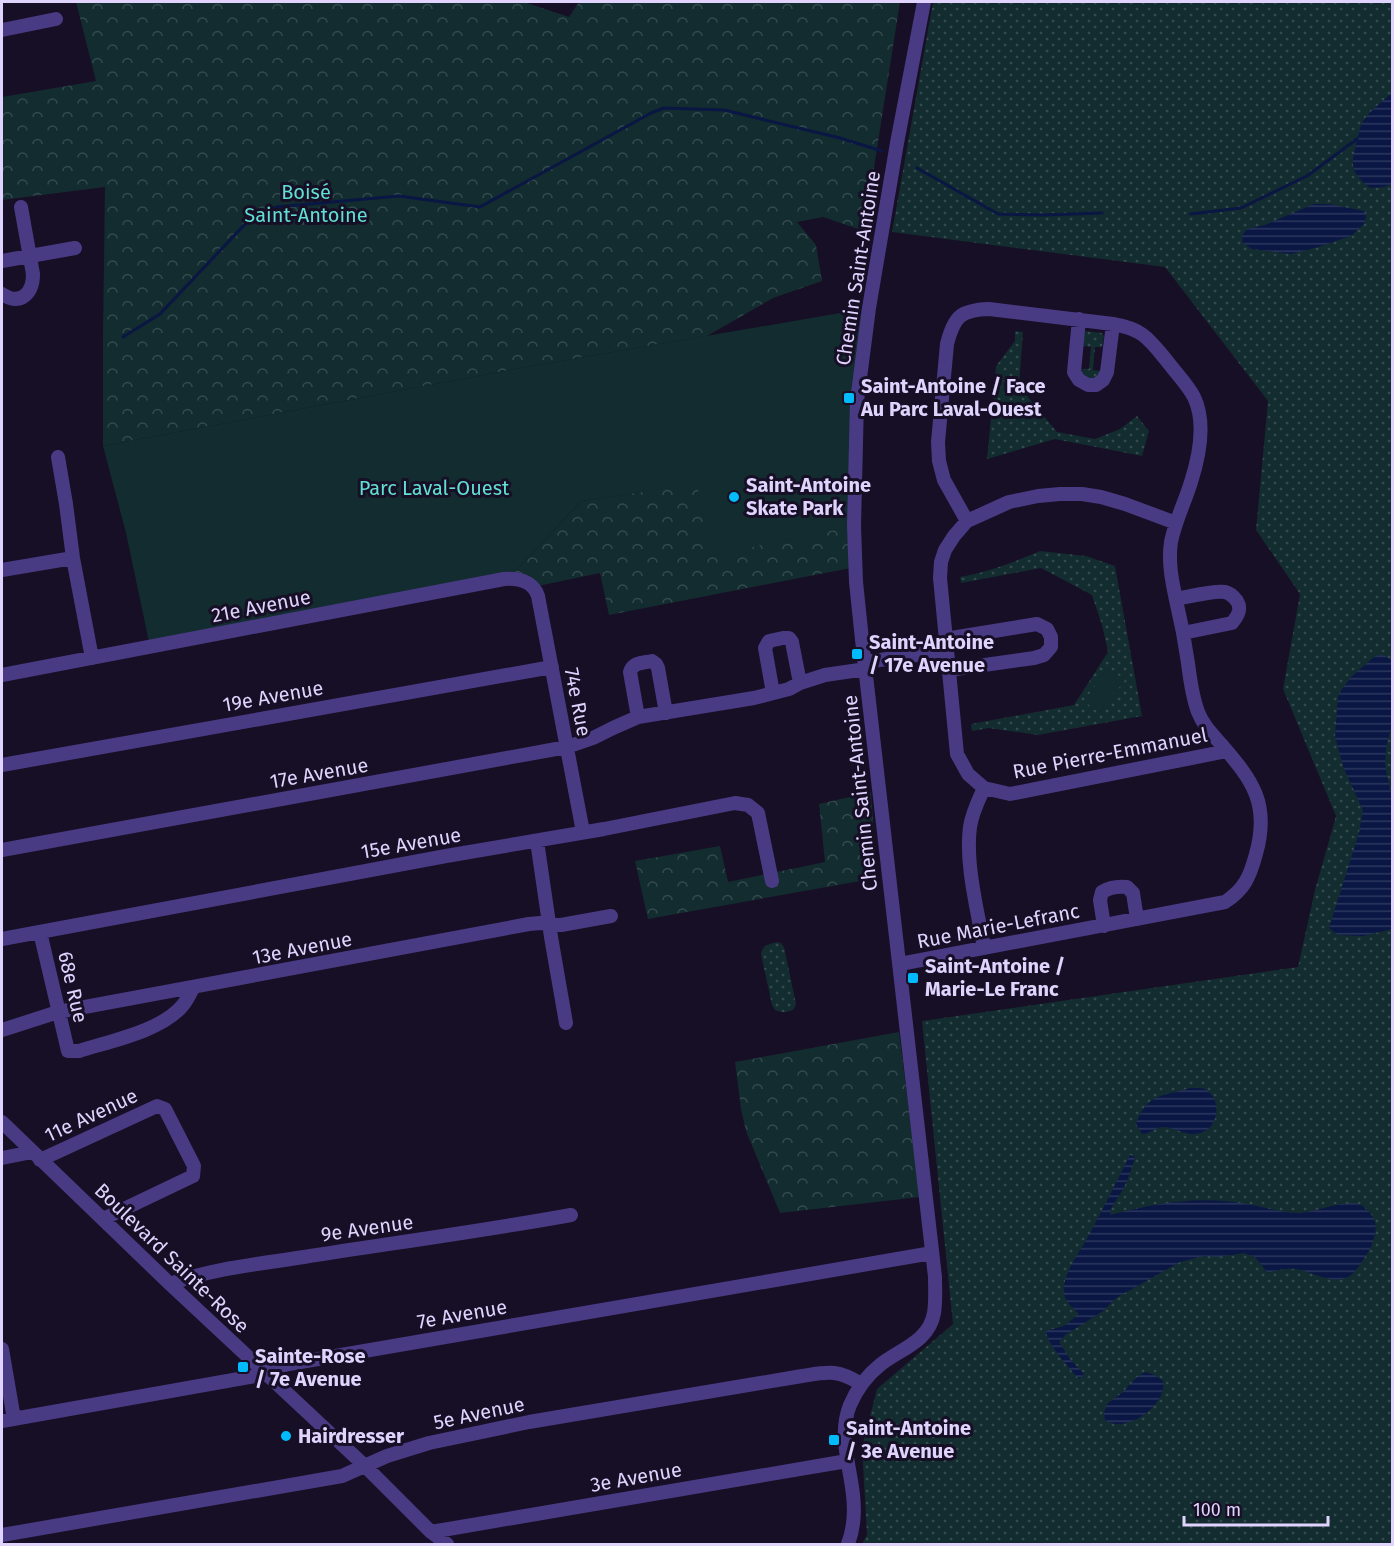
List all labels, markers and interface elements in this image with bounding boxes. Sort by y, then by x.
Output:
street label: Chemin Saint-Antoine [831,169,885,367]
park label: Boisé Saint-Antoine [244,180,368,227]
place label: Saint-Antoine / Face Au Parc Laval-Ouest [860,374,1046,421]
marker: Saint-Antoine / Face Au Parc Laval-Ouest [842,391,856,405]
place label: Saint-Antoine Skate Park [746,473,871,520]
park label: Parc Laval-Ouest [359,476,510,500]
marker: Saint-Antoine Skate Park [727,490,741,504]
street label: 21e Avenue [209,585,313,627]
place label: Saint-Antoine / 17e Avenue [869,630,994,677]
marker: Saint-Antoine / 17e Avenue [850,647,864,661]
street label: 74e Rue [560,666,596,738]
street label: 19e Avenue [221,675,325,717]
street label: Chemin Saint-Antoine [838,694,882,892]
street label: Rue Pierre-Emmanuel [1011,722,1209,784]
street label: 17e Avenue [268,753,370,793]
street label: 15e Avenue [359,822,463,864]
street label: Rue Marie-Lefranc [915,898,1081,954]
street label: 13e Avenue [250,927,354,969]
street label: 68e Rue [53,949,93,1025]
place label: Saint-Antoine / Marie-Le Franc [925,954,1065,1001]
marker: Saint-Antoine / Marie-Le Franc [906,971,920,985]
street label: 11e Avenue [41,1083,141,1147]
street label: Boulevard Sainte-Rose [90,1178,254,1338]
street label: 9e Avenue [319,1210,415,1246]
street label: 7e Avenue [415,1294,509,1334]
place label: Sainte-Rose / 7e Avenue [255,1344,366,1391]
marker: Sainte-Rose / 7e Avenue [236,1360,250,1374]
street label: 5e Avenue [431,1392,527,1434]
place label: Saint-Antoine / 3e Avenue [846,1416,971,1463]
place label: Hairdresser [298,1424,405,1448]
marker: Hairdresser [279,1429,293,1443]
marker: Saint-Antoine / 3e Avenue [827,1433,841,1447]
street label: 3e Avenue [588,1457,684,1497]
scale bar [1184,1489,1328,1527]
text: 100 m [1193,1499,1241,1521]

